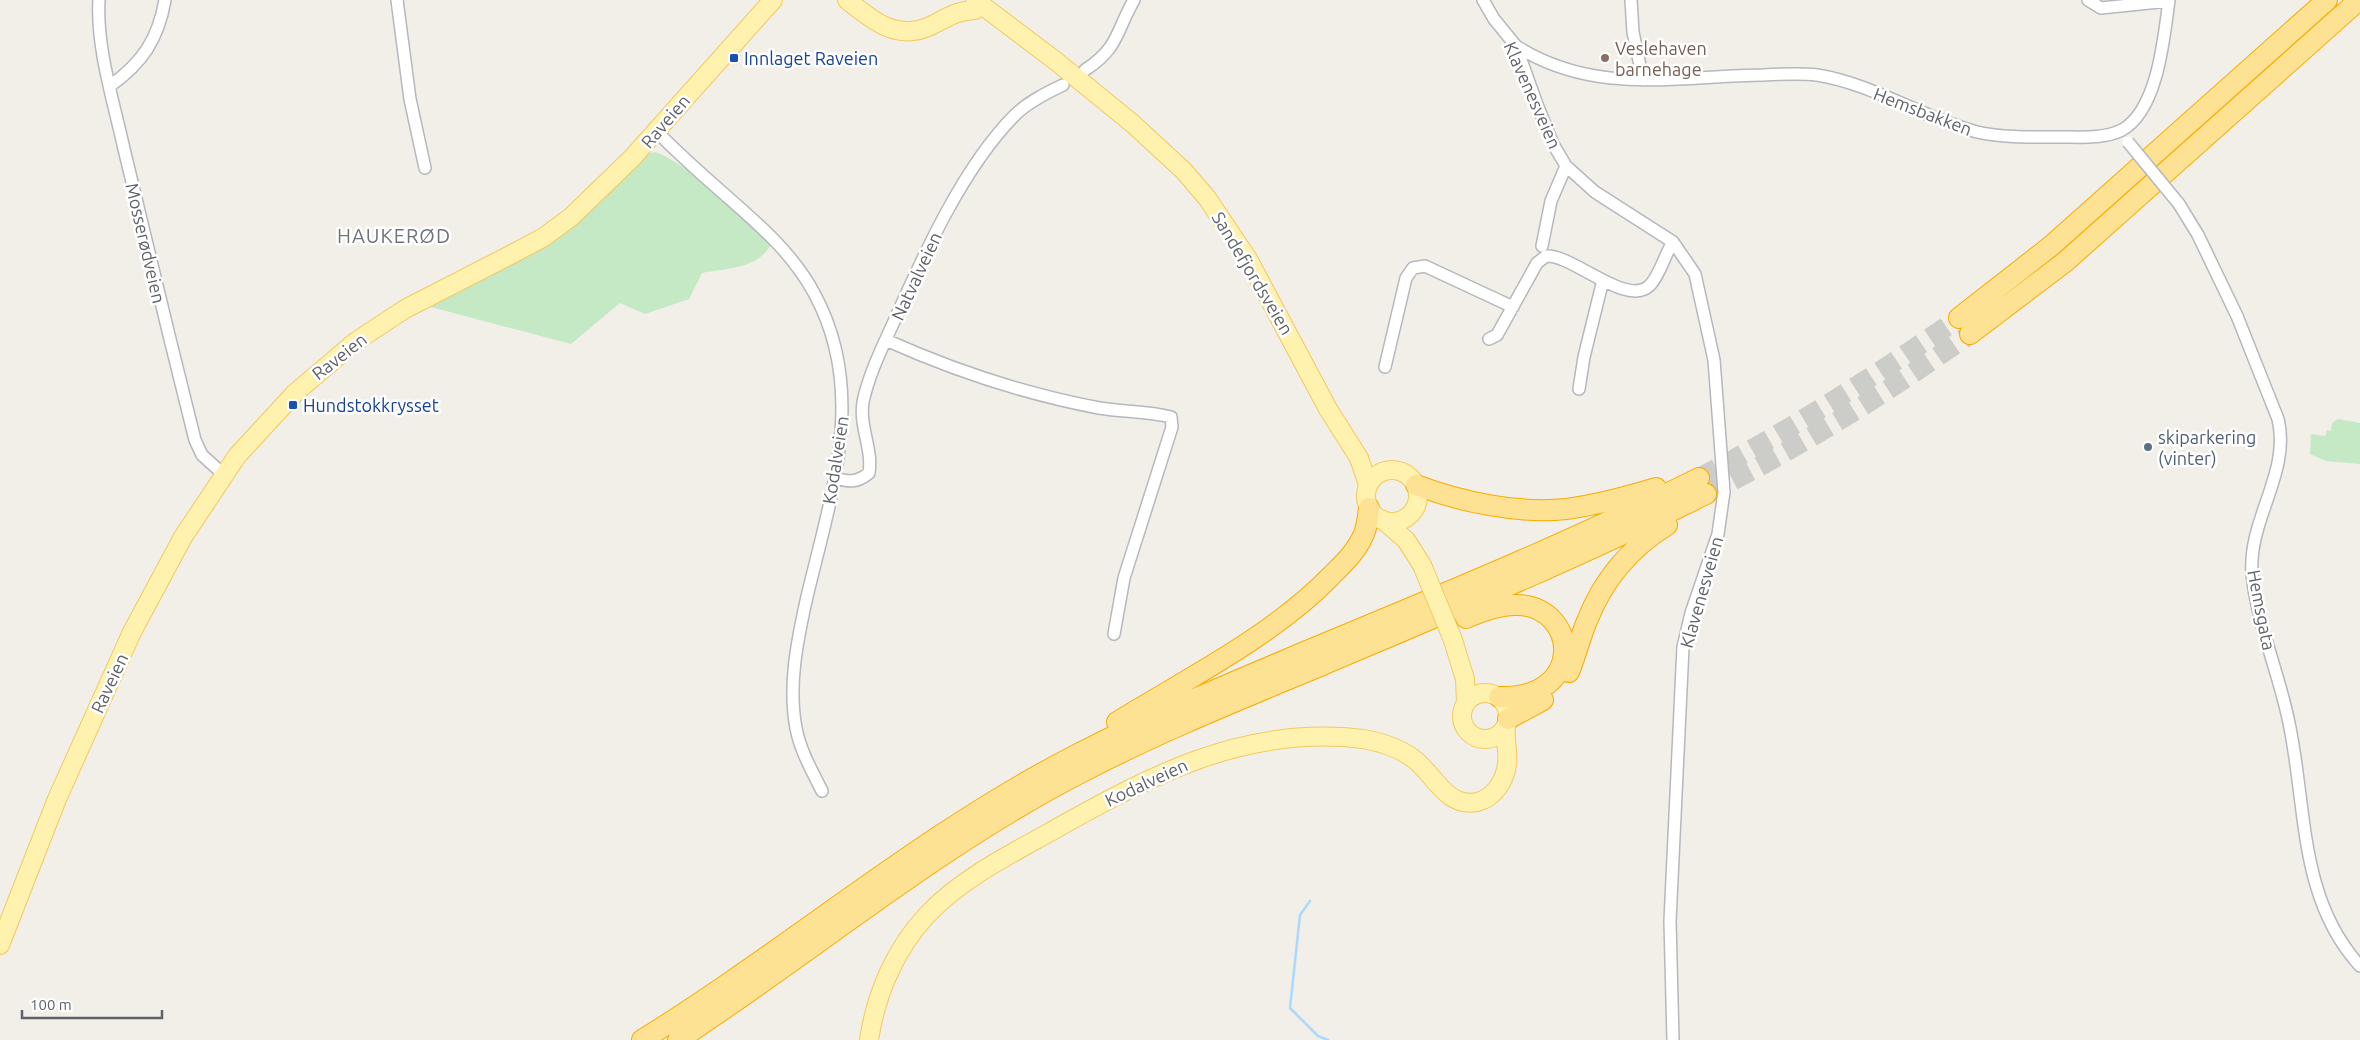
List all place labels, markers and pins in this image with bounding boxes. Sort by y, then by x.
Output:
place label: Veslehaven barnehage [1615,38,1707,79]
place label: Innlaget Raveien [744,48,878,68]
marker: Innlaget Raveien [728,52,740,64]
marker: Veslehaven barnehage [1599,52,1611,64]
place label: Hundstokkrysset [303,395,439,415]
marker: Hundstokkrysset [287,399,299,411]
place label: skiparkering (vinter) [2158,427,2256,469]
marker: skiparkering (vinter) [2142,441,2154,453]

